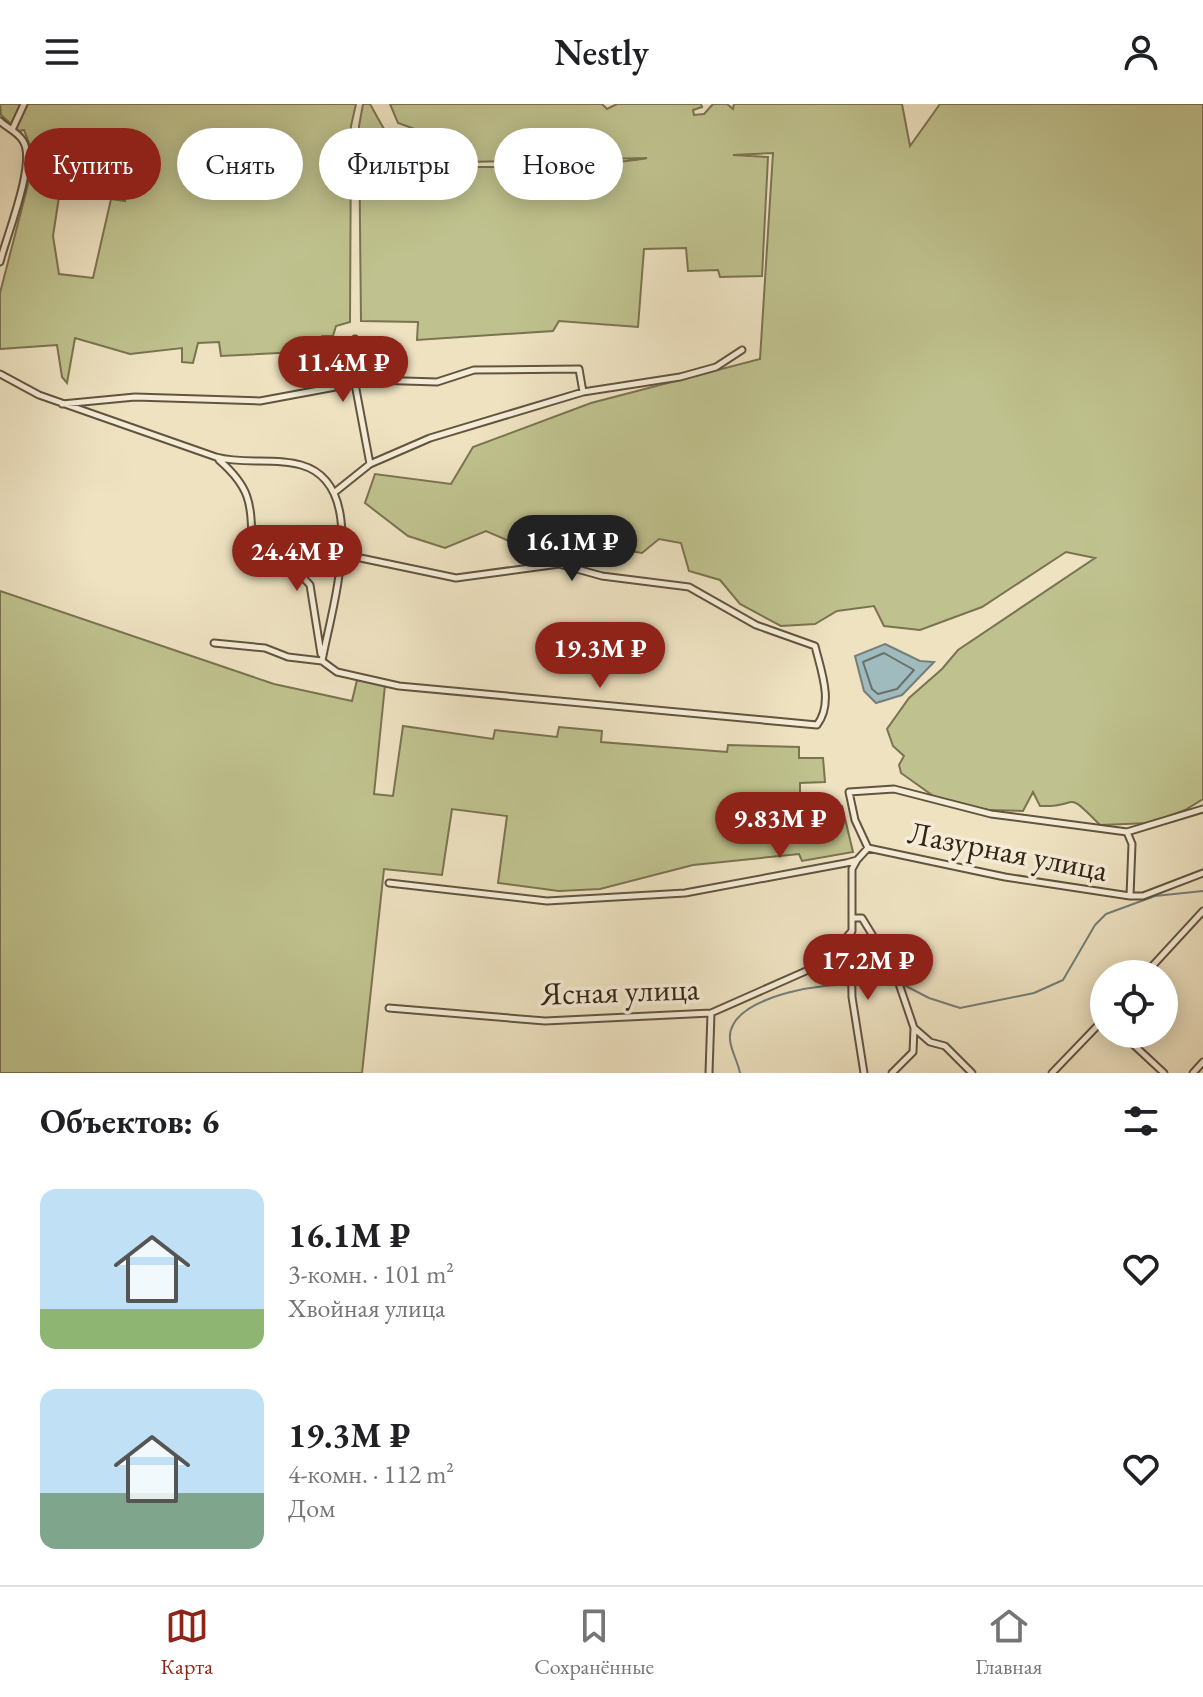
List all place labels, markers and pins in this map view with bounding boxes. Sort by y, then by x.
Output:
pin: 11.4M ₽ [269,336,417,404]
pin: 16.1M ₽ [498,515,646,583]
pin: 24.4M ₽ [223,525,371,593]
pin: 19.3M ₽ [526,622,674,690]
pin: 9.83M ₽ [706,792,854,860]
pin: 17.2M ₽ [794,934,942,1002]

